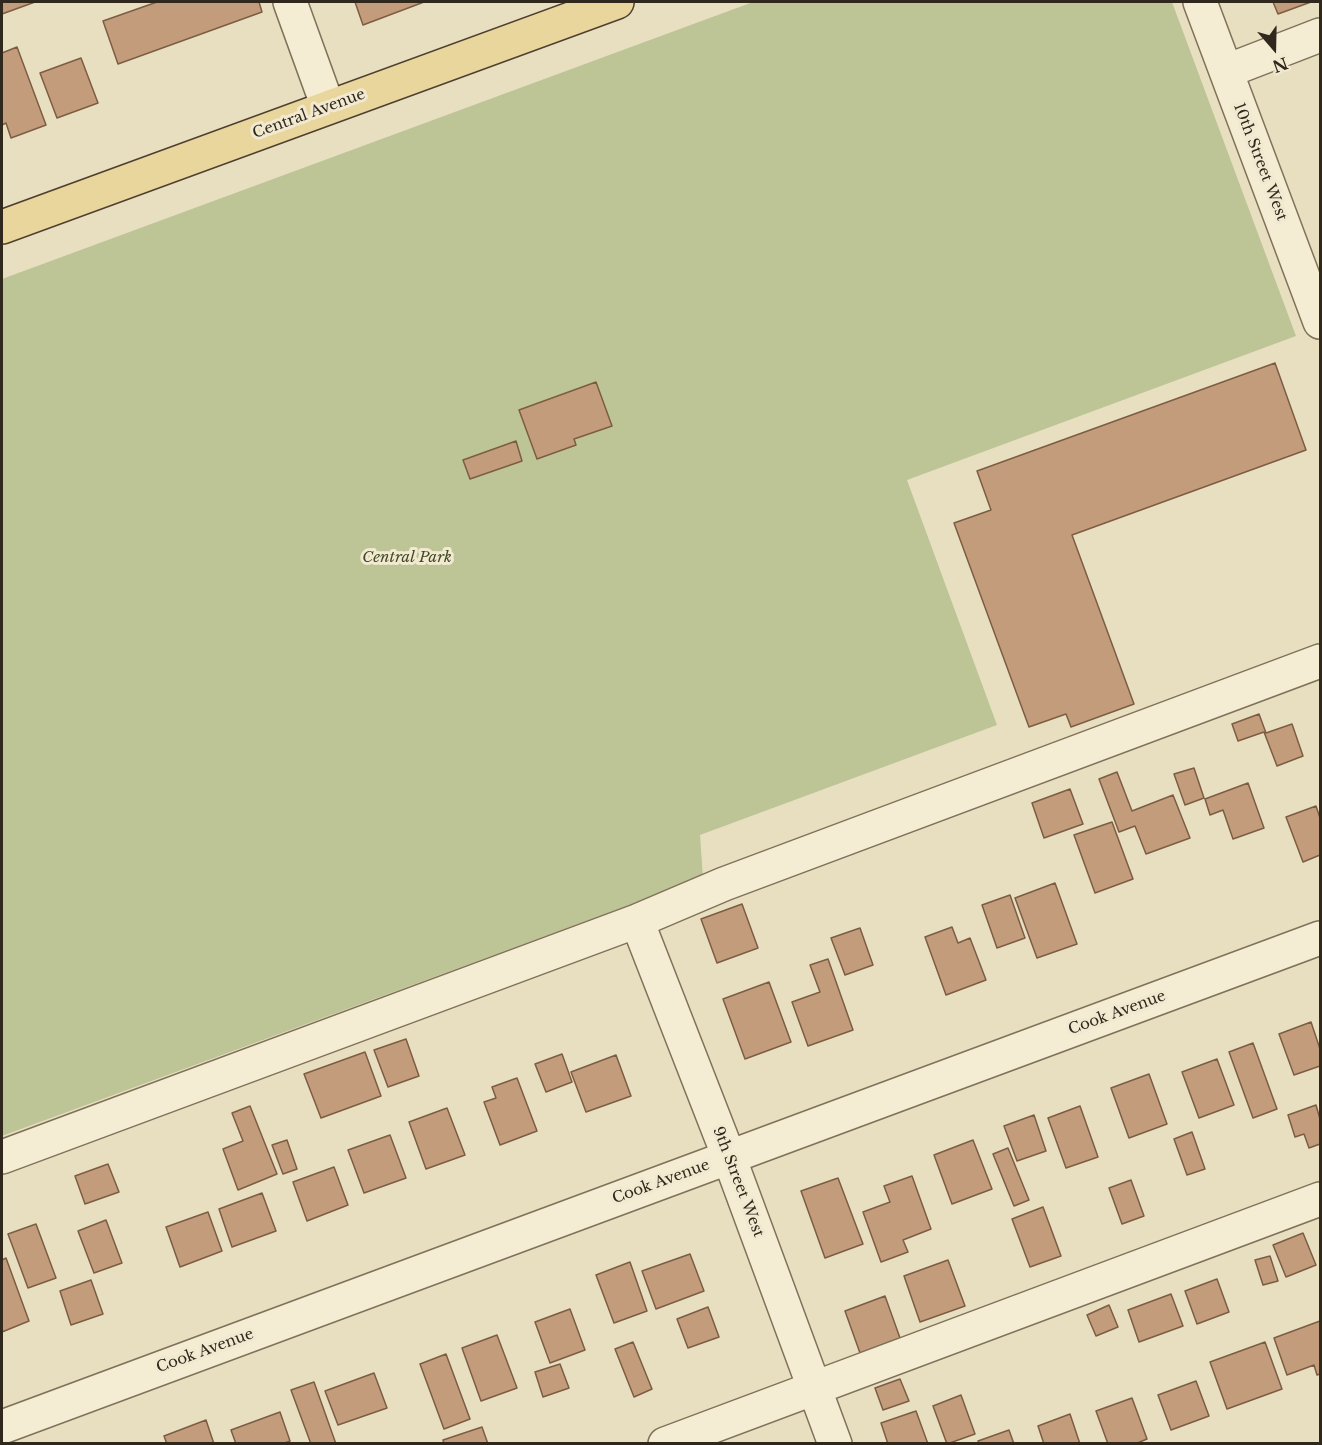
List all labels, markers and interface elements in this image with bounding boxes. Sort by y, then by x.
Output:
north arrow [1244,18,1304,78]
text: N [1270,53,1291,77]
street label: Central Avenue [250,85,368,143]
street label: 10th Street West [1229,101,1291,223]
park label: Central Park [362,549,452,567]
street label: Cook Avenue [1066,987,1168,1039]
street label: 9th Street West [709,1124,767,1240]
street label: Cook Avenue [610,1156,712,1208]
street label: Cook Avenue [154,1325,256,1377]

